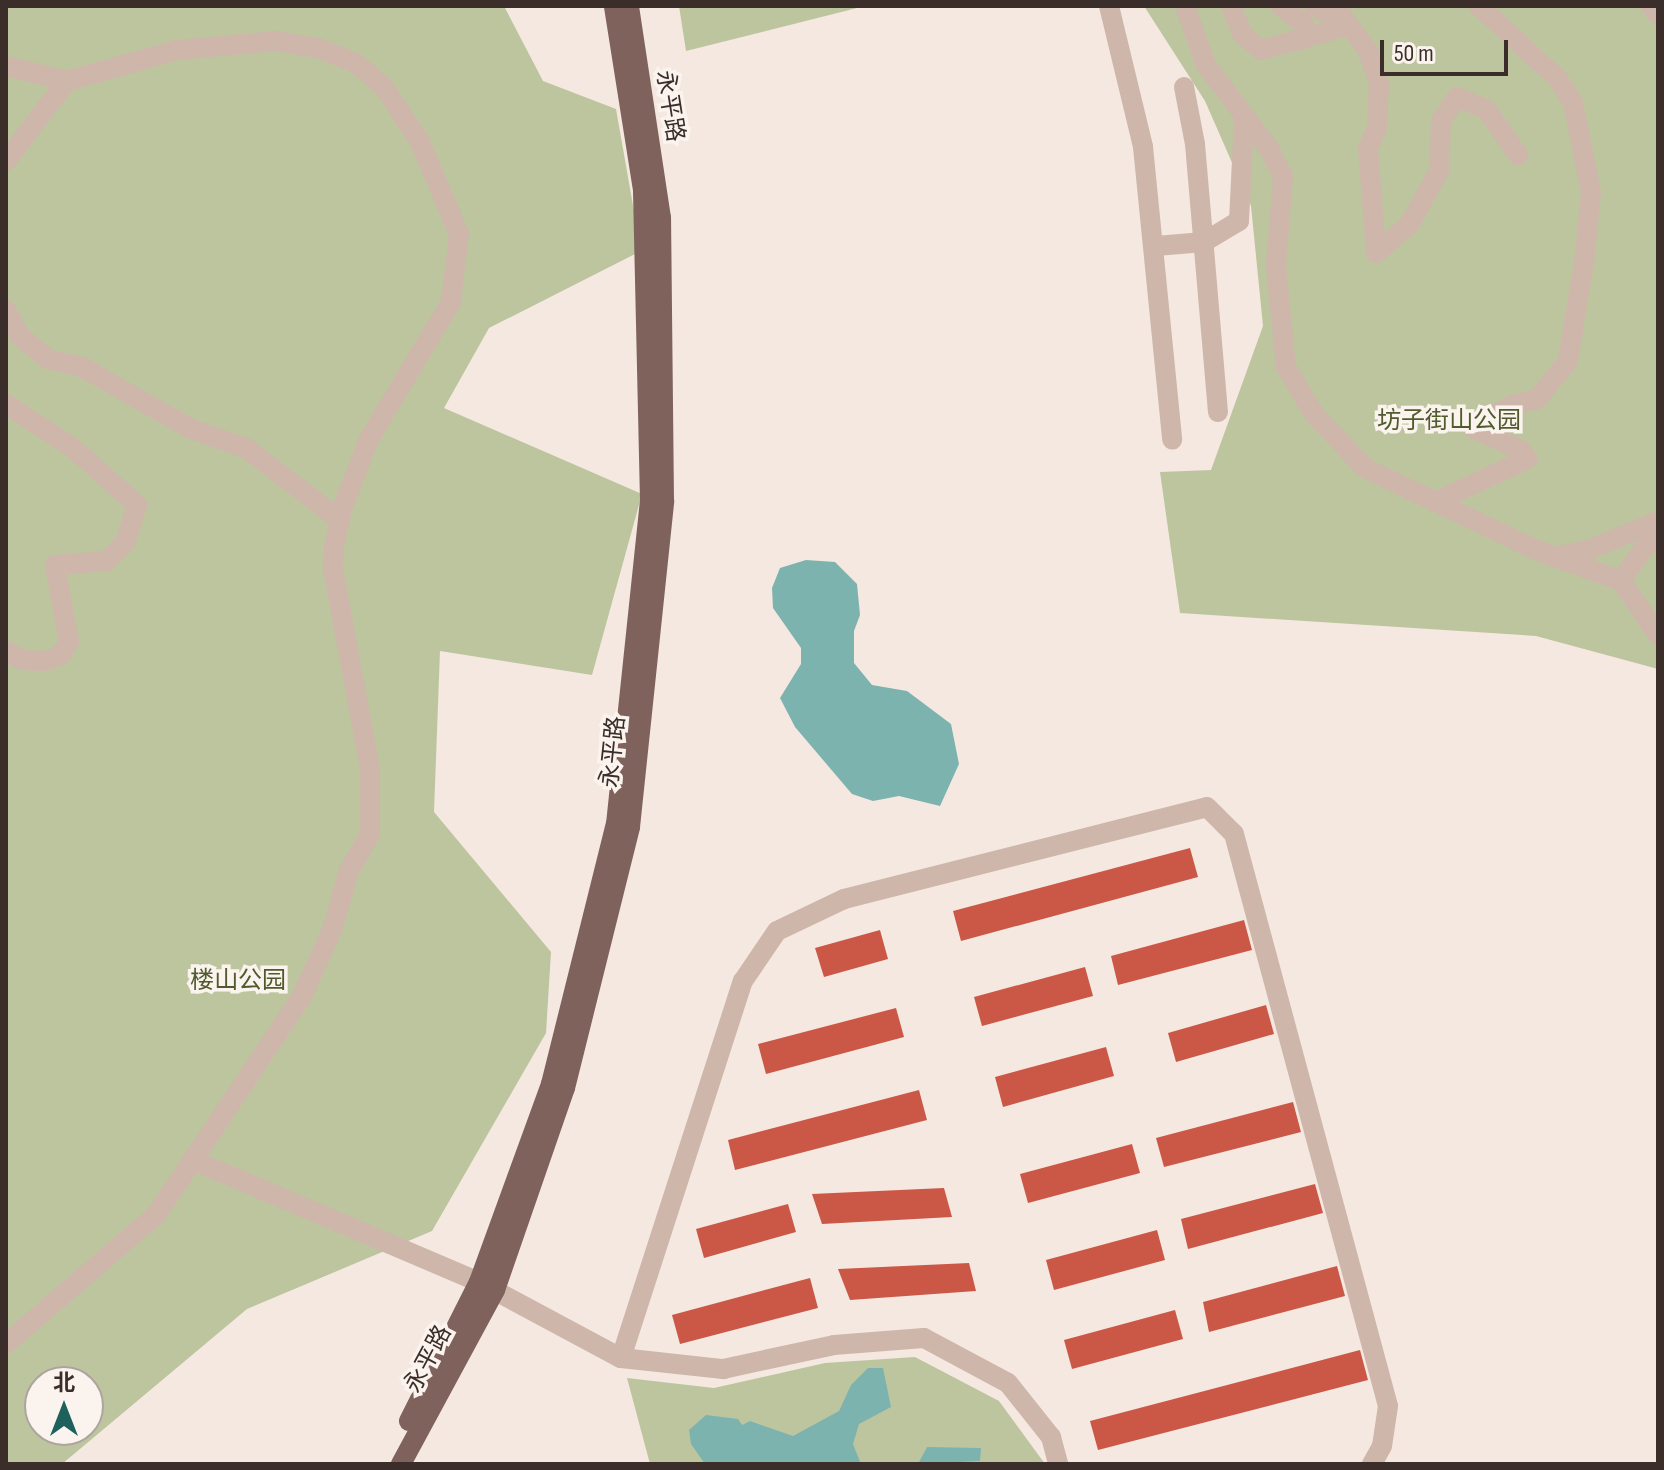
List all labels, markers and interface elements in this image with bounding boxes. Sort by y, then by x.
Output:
scale bar [1384,24,1512,74]
text: 50 m [1394,39,1434,68]
street label: 永平路 [650,68,690,144]
park label: 坊子街山公园 [1377,407,1521,435]
street label: 永平路 [595,715,631,789]
park label: 楼山公园 [190,967,286,995]
street label: 永平路 [398,1320,458,1398]
north arrow [24,1366,104,1446]
text: 北 [53,1370,75,1397]

